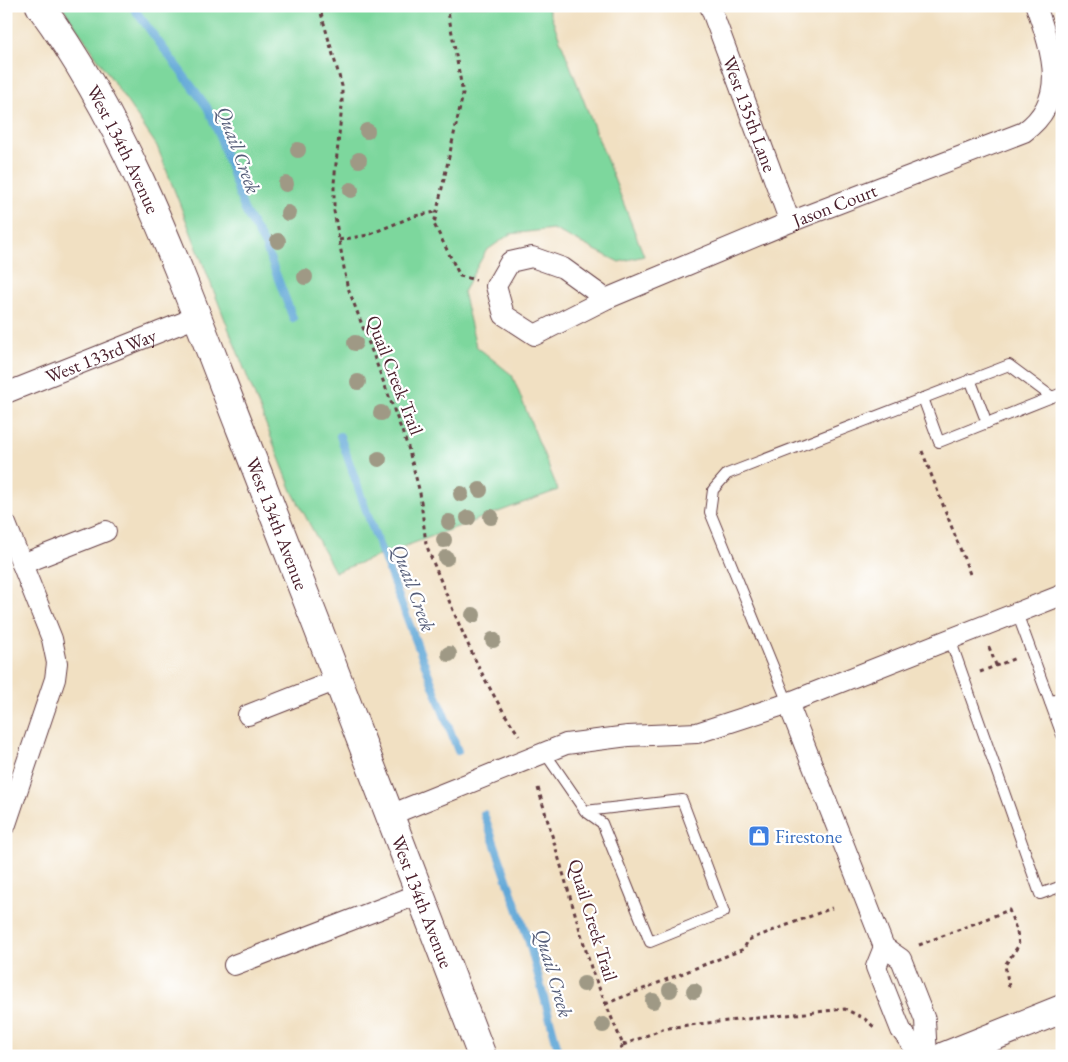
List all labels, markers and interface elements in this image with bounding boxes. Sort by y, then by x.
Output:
street label: West 135th Lane [717,52,783,175]
street label: West 134th Avenue [81,80,166,217]
water label: Quail Creek [211,103,267,197]
street label: Jason Court [787,177,880,233]
street label: Quail Creek Trail [361,312,429,439]
street label: West 133rd Way [42,322,161,389]
street label: West 134th Avenue [240,453,315,593]
water label: Quail Creek [386,541,442,635]
shop icon: Firestone [747,824,771,848]
place label: Firestone [775,824,842,849]
street label: West 134th Avenue [386,831,459,971]
street label: Quail Creek Trail [563,856,624,984]
water label: Quail Creek [529,926,579,1020]

